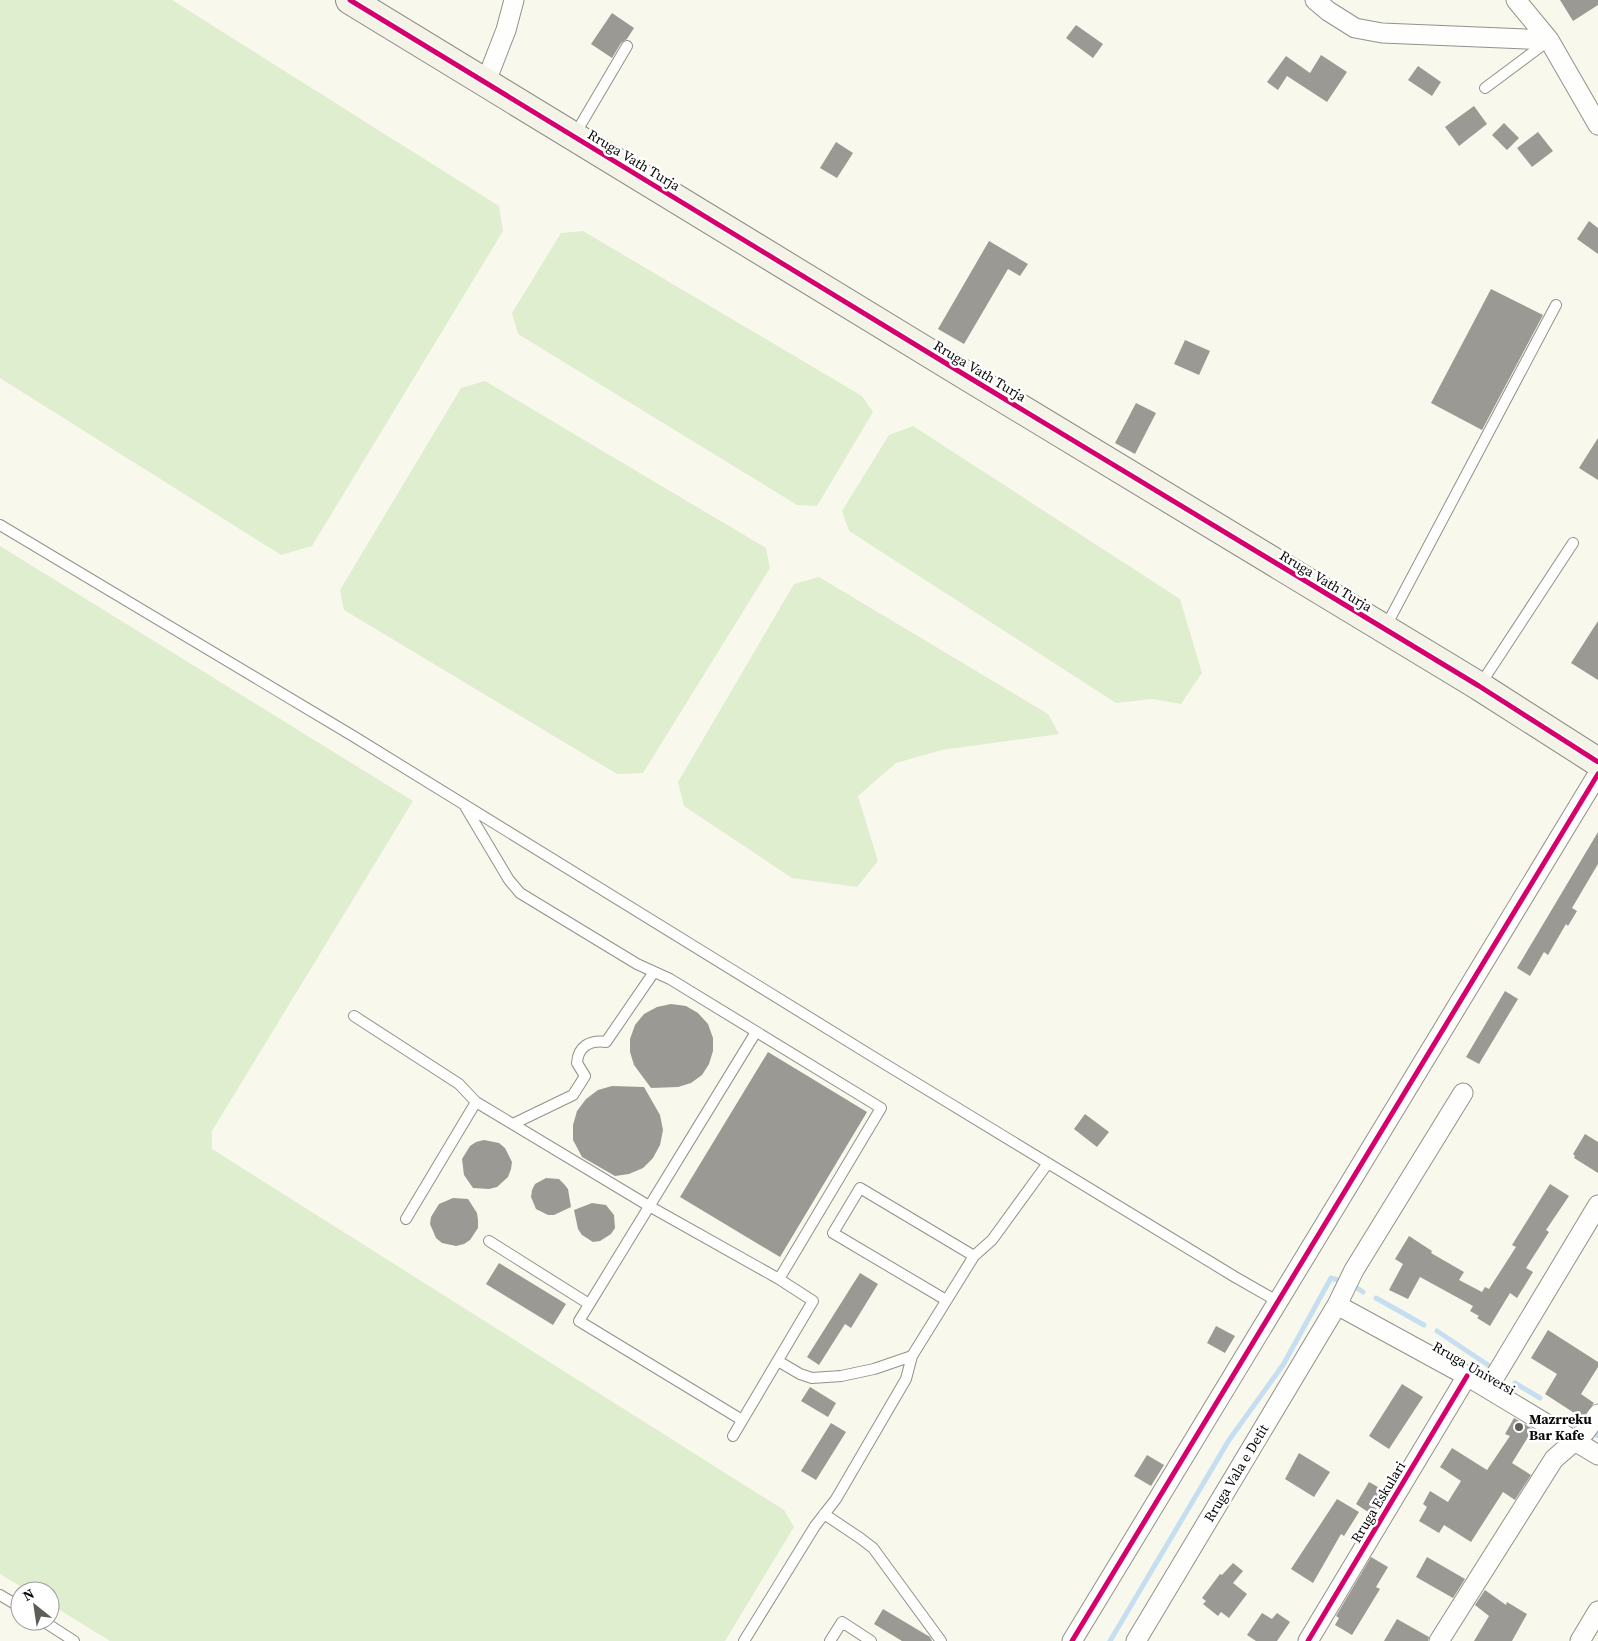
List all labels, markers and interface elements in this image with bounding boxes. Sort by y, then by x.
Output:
street label: Rruga Vath Turja [584,124,685,196]
street label: Rruga Vath Turja [930,335,1031,407]
street label: Rruga Vath Turja [1276,545,1377,617]
street label: Rruga Universi [1429,1336,1519,1400]
place label: Mazrreku Bar Kafe [1529,1409,1592,1445]
street label: Rruga Vala e Detit [1199,1420,1273,1526]
marker: Mazrreku Bar Kafe [1513,1421,1525,1433]
street label: Rruga Eskulari [1346,1458,1410,1546]
north arrow [10,1581,60,1631]
text: N [19,1584,38,1606]

